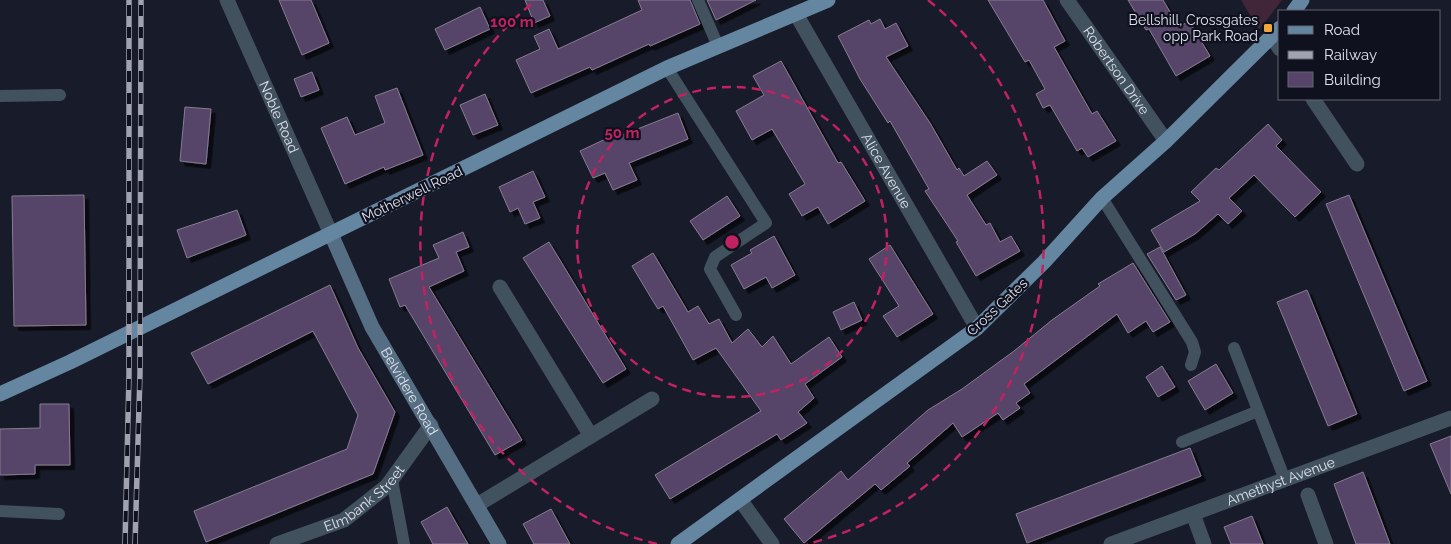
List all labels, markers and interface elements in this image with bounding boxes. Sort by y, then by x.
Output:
legend [1278,10,1441,100]
place label: Bellshill, Crossgates opp Park Road [1129,12,1258,44]
text: 100 m [490,13,534,31]
text: Road [1324,21,1360,39]
marker: Bellshill, Crossgates opp Park Road [1262,22,1274,34]
street label: Robertson Drive [1080,23,1153,118]
text: Railway [1324,46,1377,64]
text: Building [1324,71,1381,89]
street label: Noble Road [256,79,302,155]
text: 50 m [604,124,640,142]
street label: Alice Avenue [858,130,914,211]
street label: Motherwell Road [359,163,465,225]
centre of rings [723,233,741,251]
street label: Cross Gates [963,275,1031,339]
street label: Belvidere Road [378,345,441,438]
street label: Amethyst Avenue [1224,454,1337,508]
street label: Elmbank Street [322,462,408,535]

